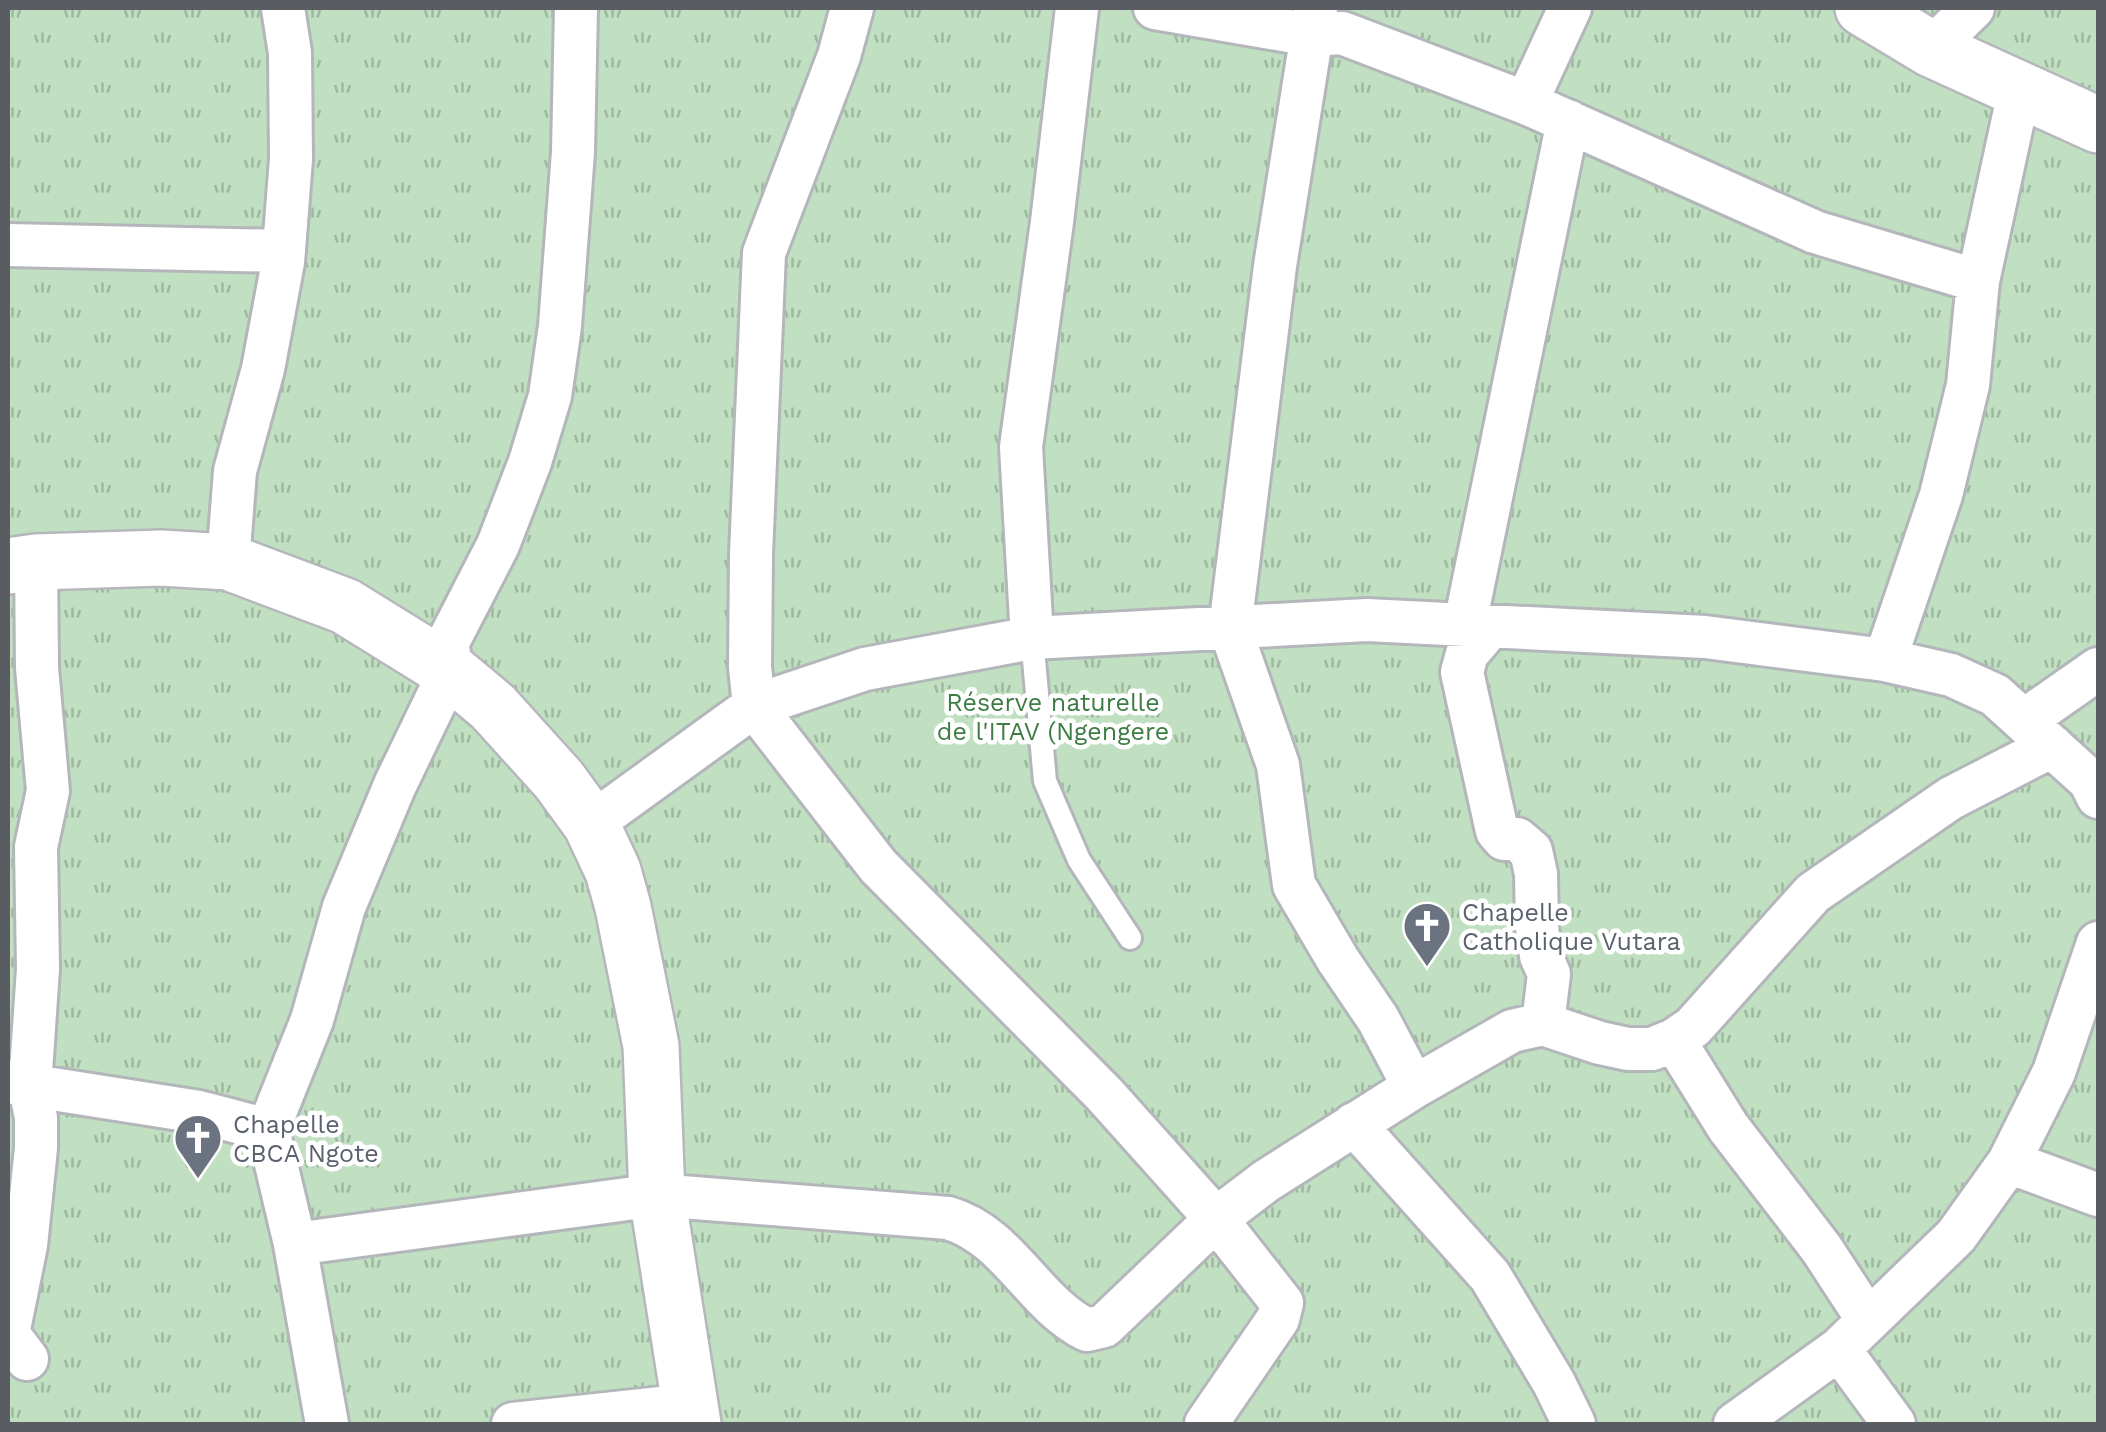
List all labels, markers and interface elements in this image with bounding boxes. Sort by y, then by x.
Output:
park label: Réserve naturelle de l'ITAV (Ngengere [937,688,1169,746]
place label: Chapelle Catholique Vutara [1462,898,1681,956]
church icon: Chapelle Catholique Vutara [1401,900,1453,968]
place label: Chapelle CBCA Ngote [233,1110,379,1168]
church icon: Chapelle CBCA Ngote [172,1112,224,1180]

